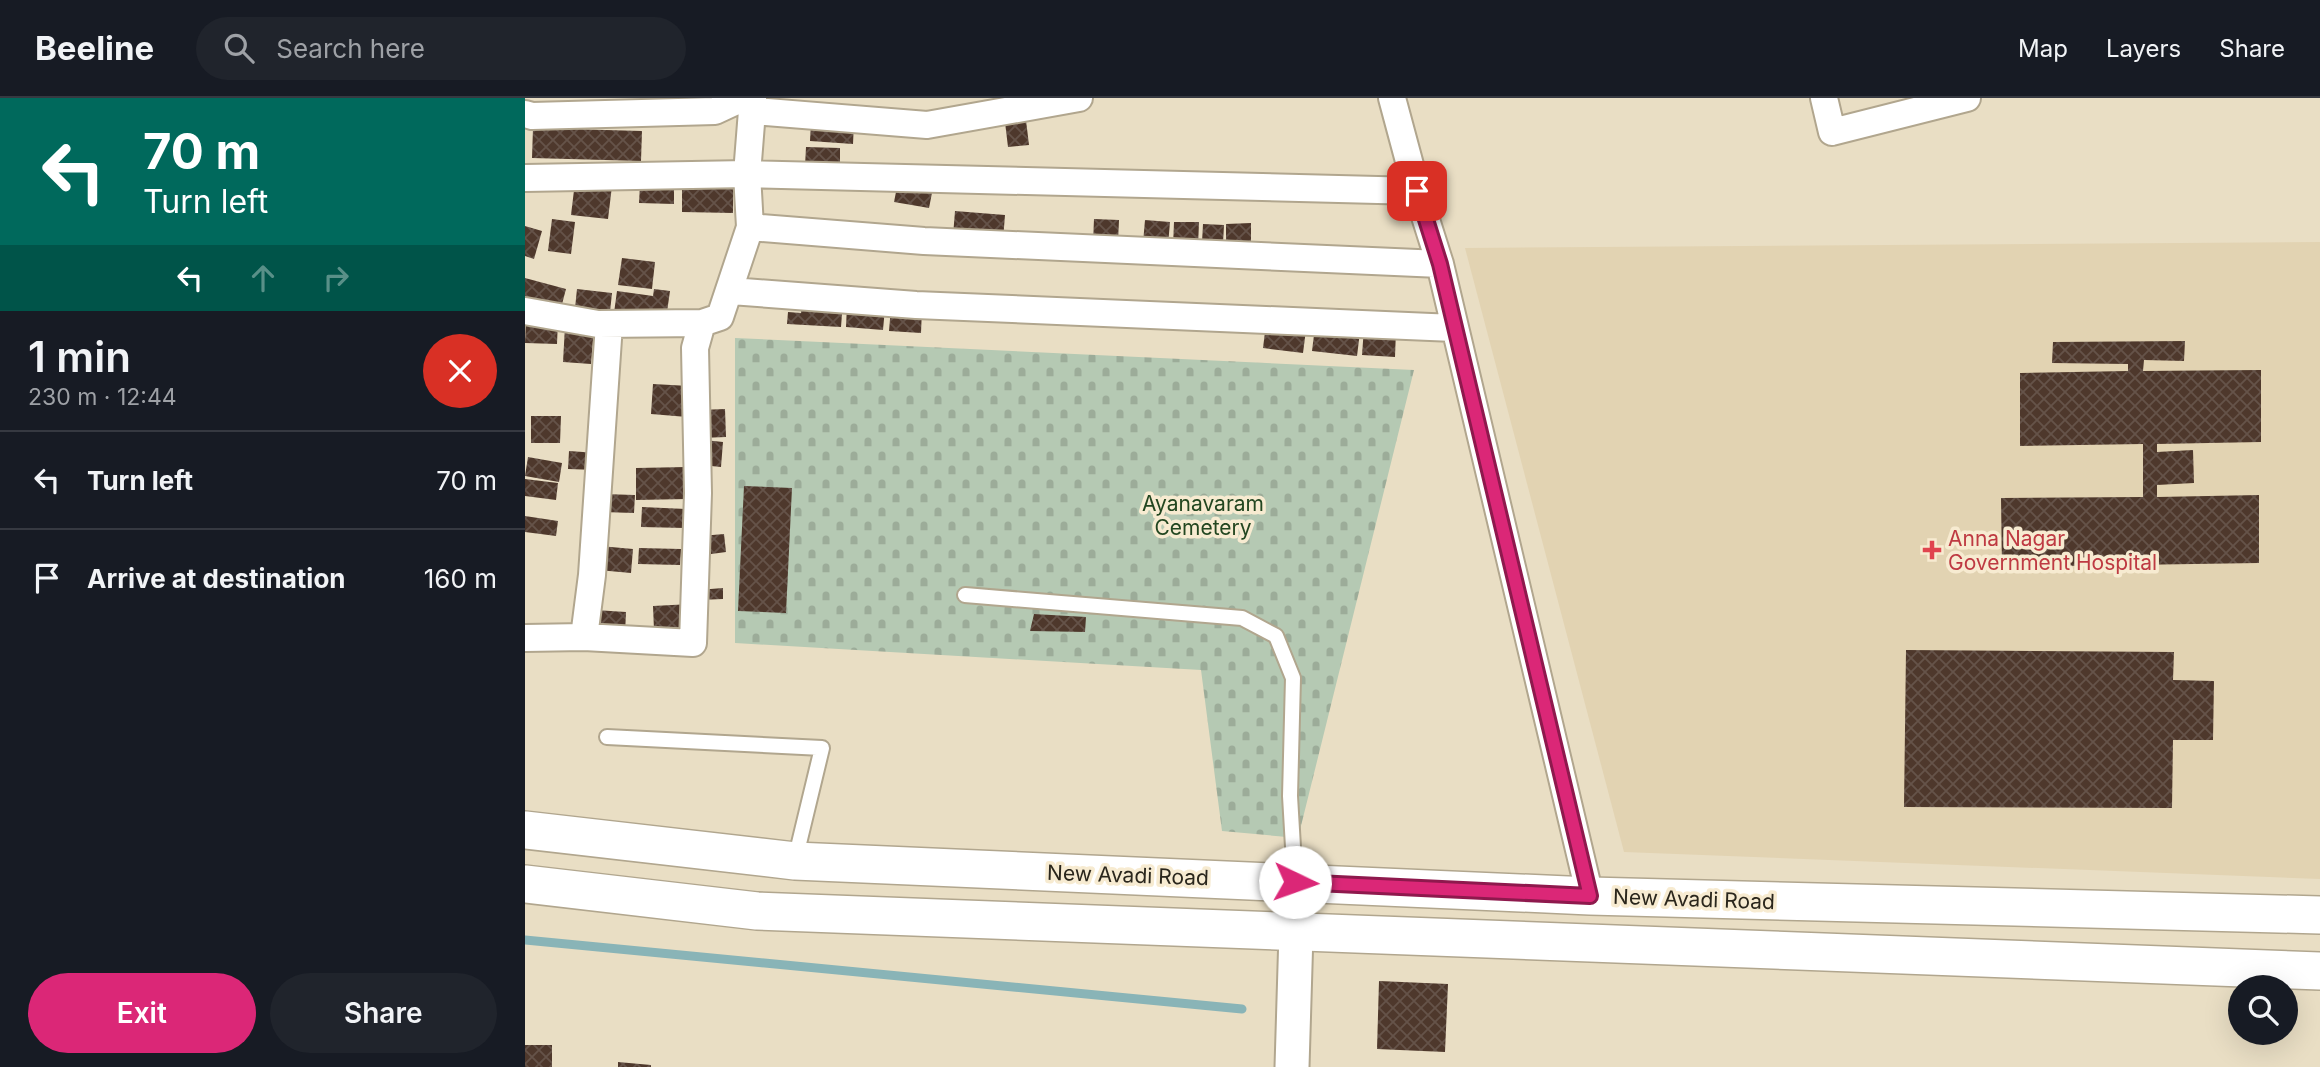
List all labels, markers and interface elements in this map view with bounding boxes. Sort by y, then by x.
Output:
search box [196,17,686,80]
text: Beeline [35,28,154,68]
icon: search [220,29,258,67]
text: Search here [276,33,425,64]
text: Map [2018,34,2068,63]
text: Layers [2106,34,2181,63]
text: Share [2219,34,2285,63]
text: 70 m [143,122,260,181]
icon: left [28,126,119,217]
pin [1387,161,1447,221]
icon: arrive [1398,172,1436,210]
text: Turn left [143,182,268,221]
icon: left [171,259,209,297]
icon: ahead [244,259,282,297]
icon: right [317,259,355,297]
text: 1 min [28,331,131,382]
button: close [423,334,497,408]
text: 230 m · 12:44 [28,383,177,411]
icon: left [28,461,66,499]
text: Turn left [87,465,193,496]
text: 70 m [436,465,497,496]
park label: Ayanavaram Cemetery [1142,491,1264,540]
place label: Anna Nagar Government Hospital [1948,526,2157,575]
marker: Anna Nagar Government Hospital [1922,540,1942,560]
icon: arrive [28,559,66,597]
text: Arrive at destination [87,563,346,594]
text: 160 m [424,563,497,594]
position arrow [1258,845,1332,919]
street label: New Avadi Road [1047,860,1209,890]
street label: New Avadi Road [1613,884,1775,914]
button: Exit [28,973,256,1053]
button: Share [270,973,497,1053]
map controls [2228,975,2298,1045]
button: search [2228,975,2298,1045]

